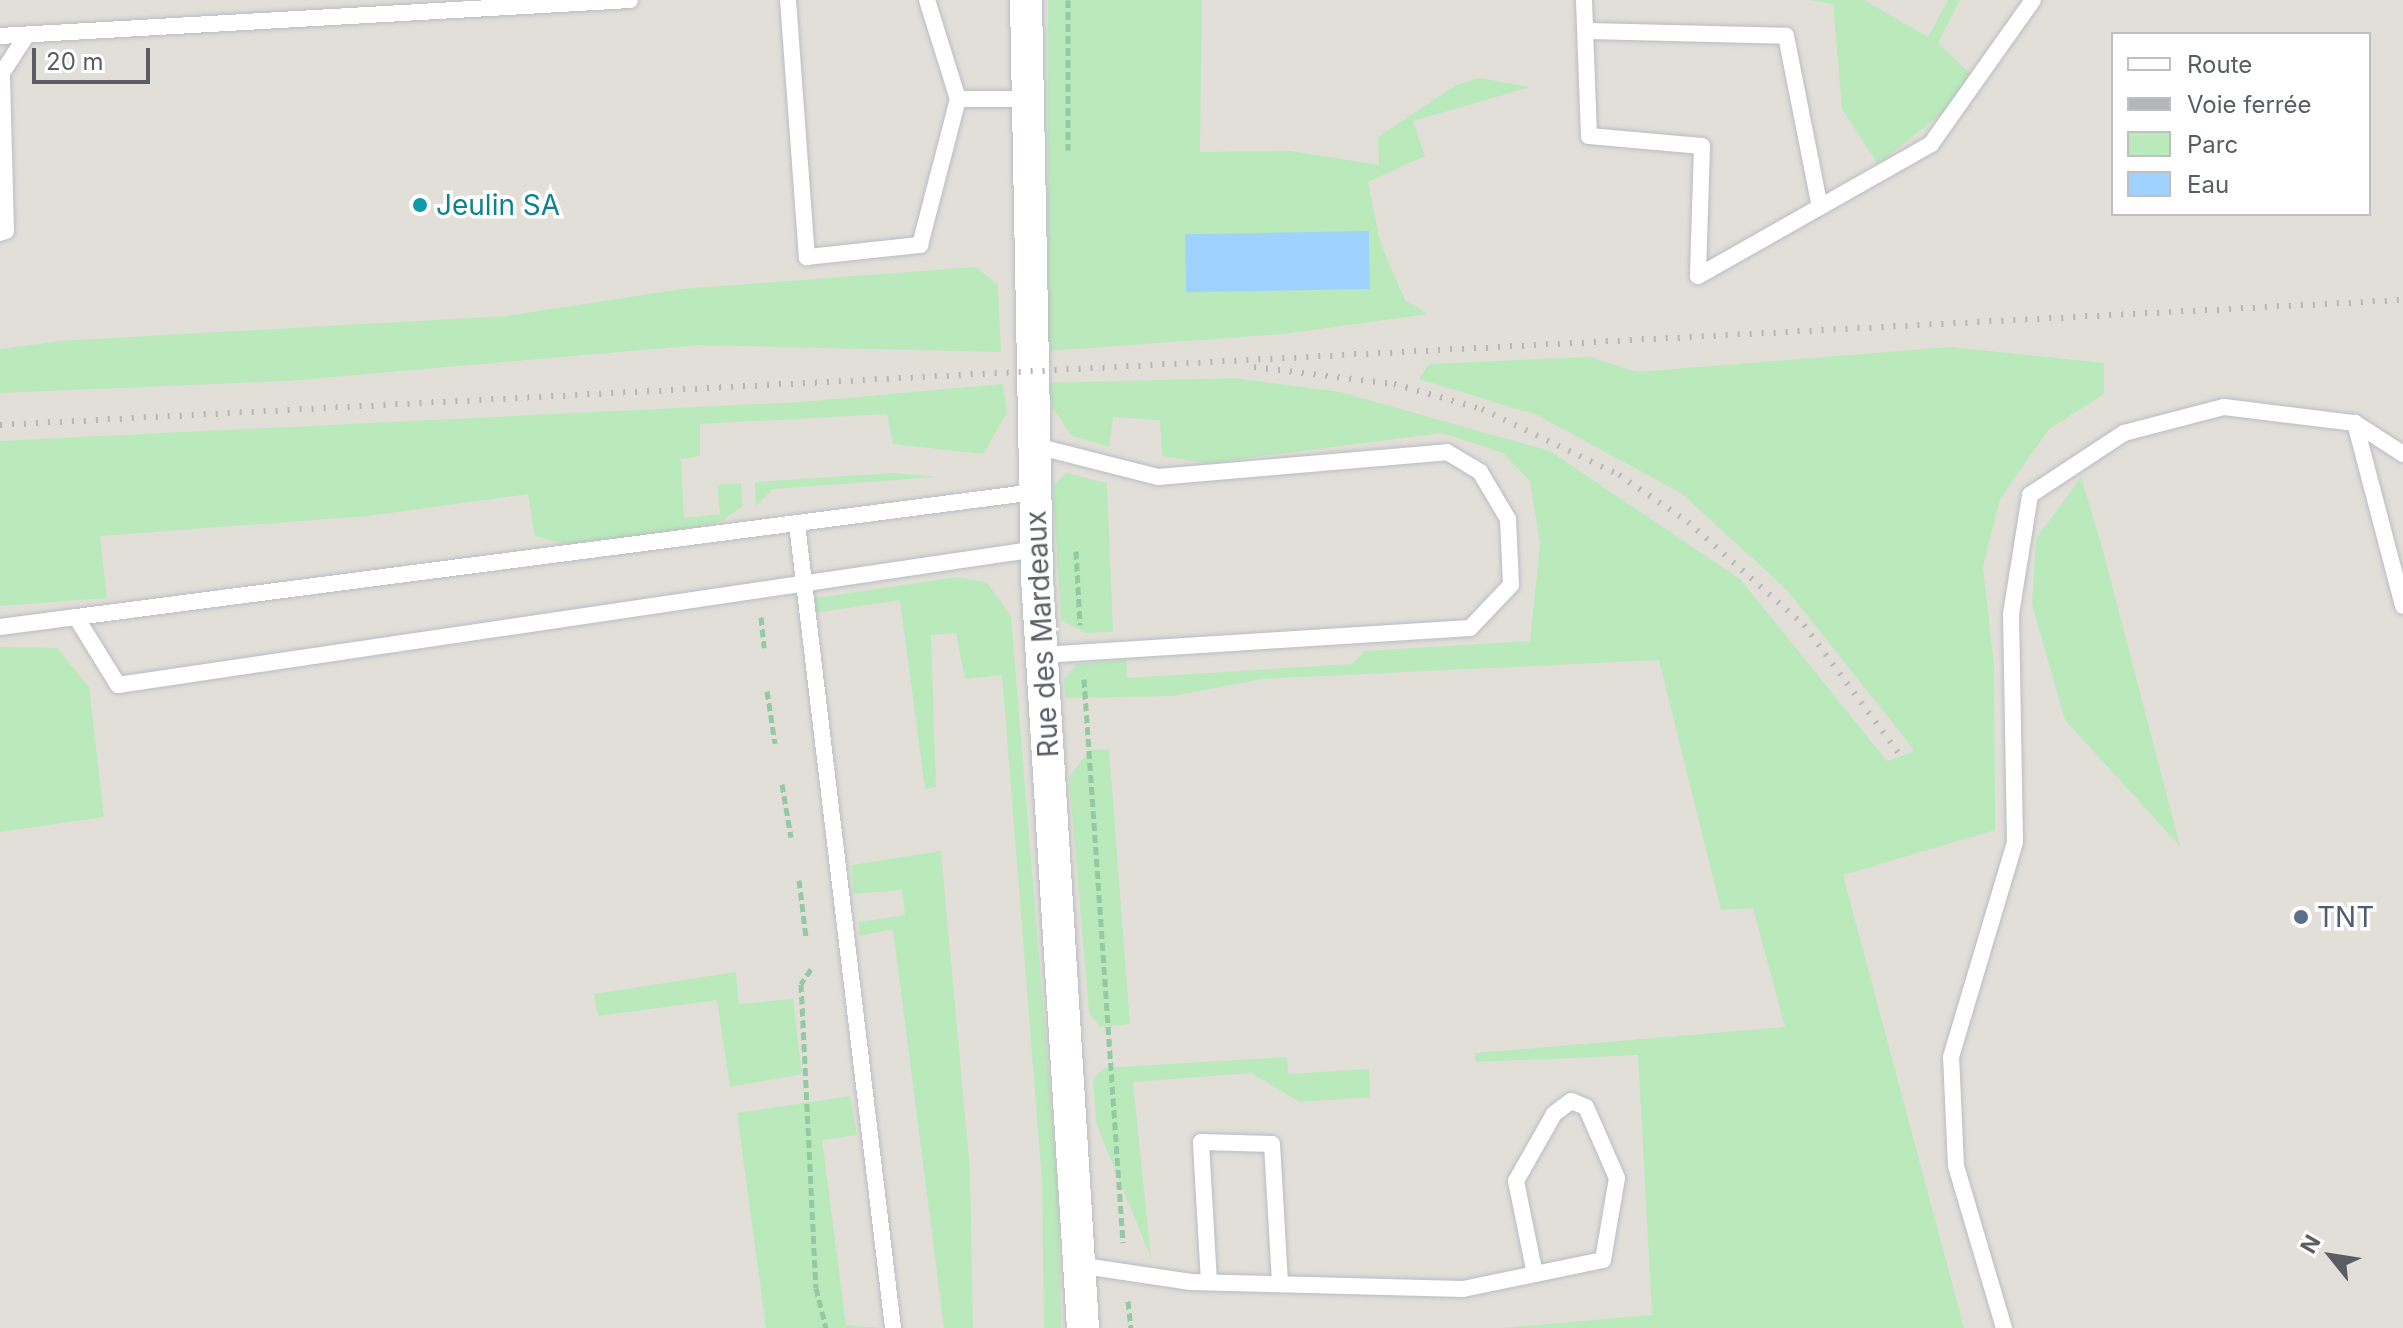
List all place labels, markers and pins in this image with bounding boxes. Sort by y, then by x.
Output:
place label: Jeulin SA [436,188,560,222]
marker: Jeulin SA [411,196,429,214]
place label: TNT [2317,900,2374,934]
marker: TNT [2292,908,2310,926]

